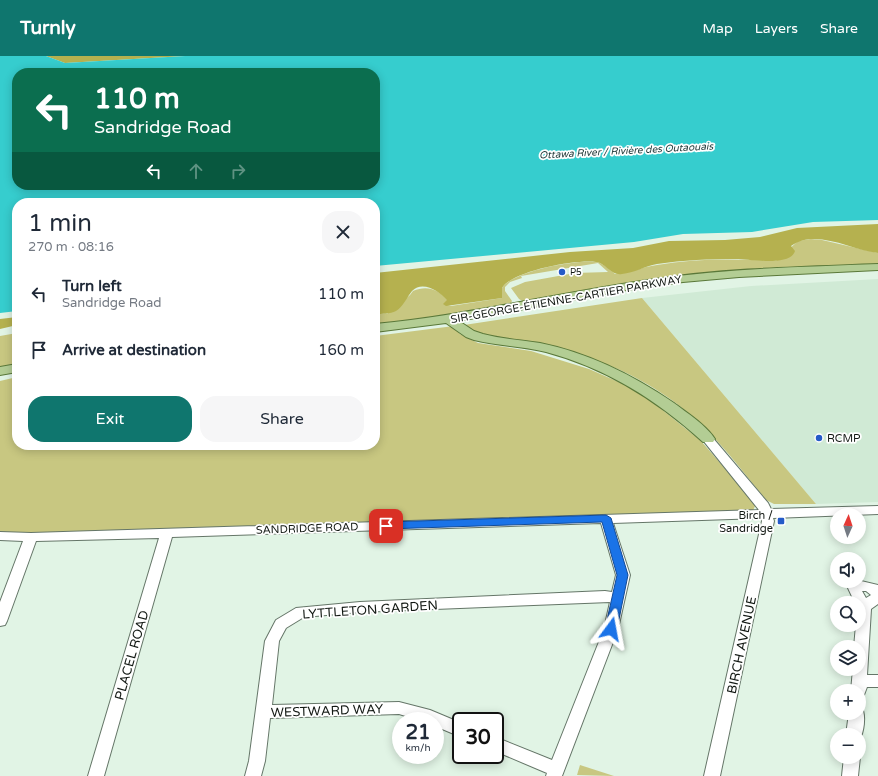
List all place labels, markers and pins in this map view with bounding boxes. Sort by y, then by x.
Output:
marker: P5 [557,267,567,277]
place label: P5 [570,267,582,278]
place label: RCMP [827,432,861,445]
marker: RCMP [814,433,824,443]
pin [369,509,403,543]
place label: Birch / Sandridge [719,509,773,535]
marker: Birch / Sandridge [776,516,786,526]

